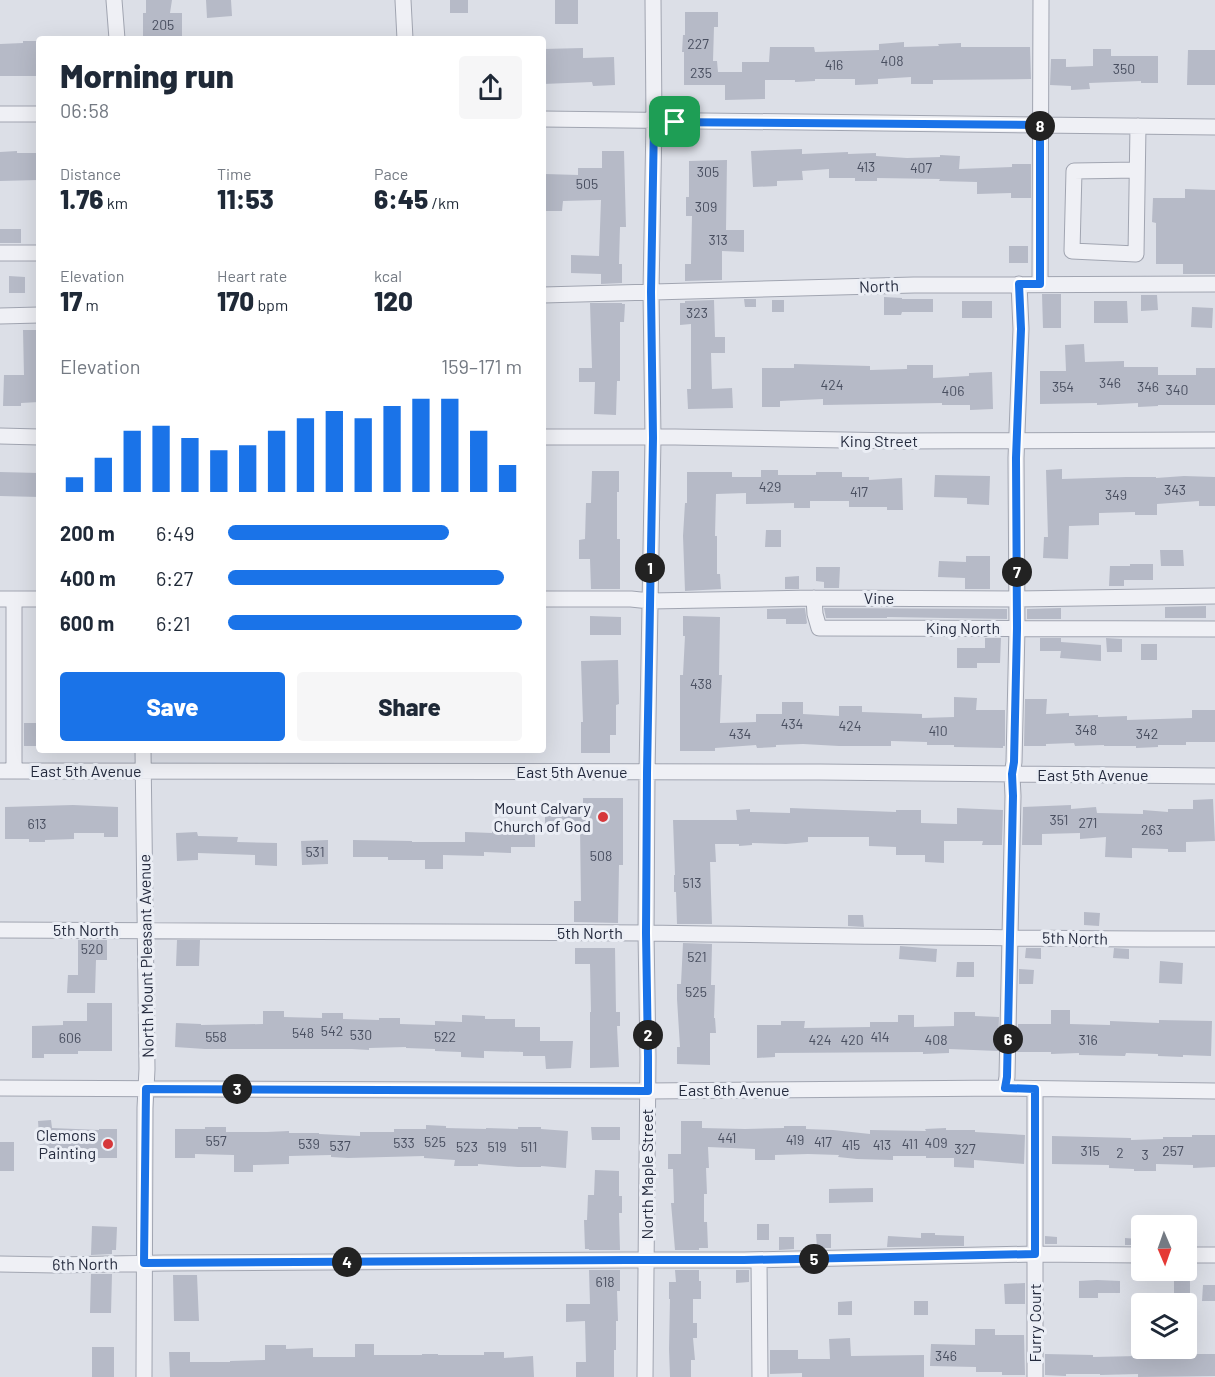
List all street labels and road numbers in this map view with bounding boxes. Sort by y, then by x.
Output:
street label: North [859,275,899,296]
street label: King Street [840,431,918,450]
street label: Vine [864,588,894,607]
street label: King North [926,618,1000,637]
street label: East 5th Avenue [30,761,142,780]
street label: East 5th Avenue [516,762,628,781]
street label: East 5th Avenue [1037,765,1149,784]
street label: North Mount Pleasant Avenue [134,854,157,1058]
street label: 5th North [53,920,119,939]
street label: 5th North [557,923,623,942]
street label: 5th North [1042,927,1108,948]
street label: East 6th Avenue [678,1080,790,1099]
street label: North Maple Street [637,1109,656,1239]
street label: 6th North [52,1253,118,1274]
street label: Furry Court [1025,1284,1044,1362]

